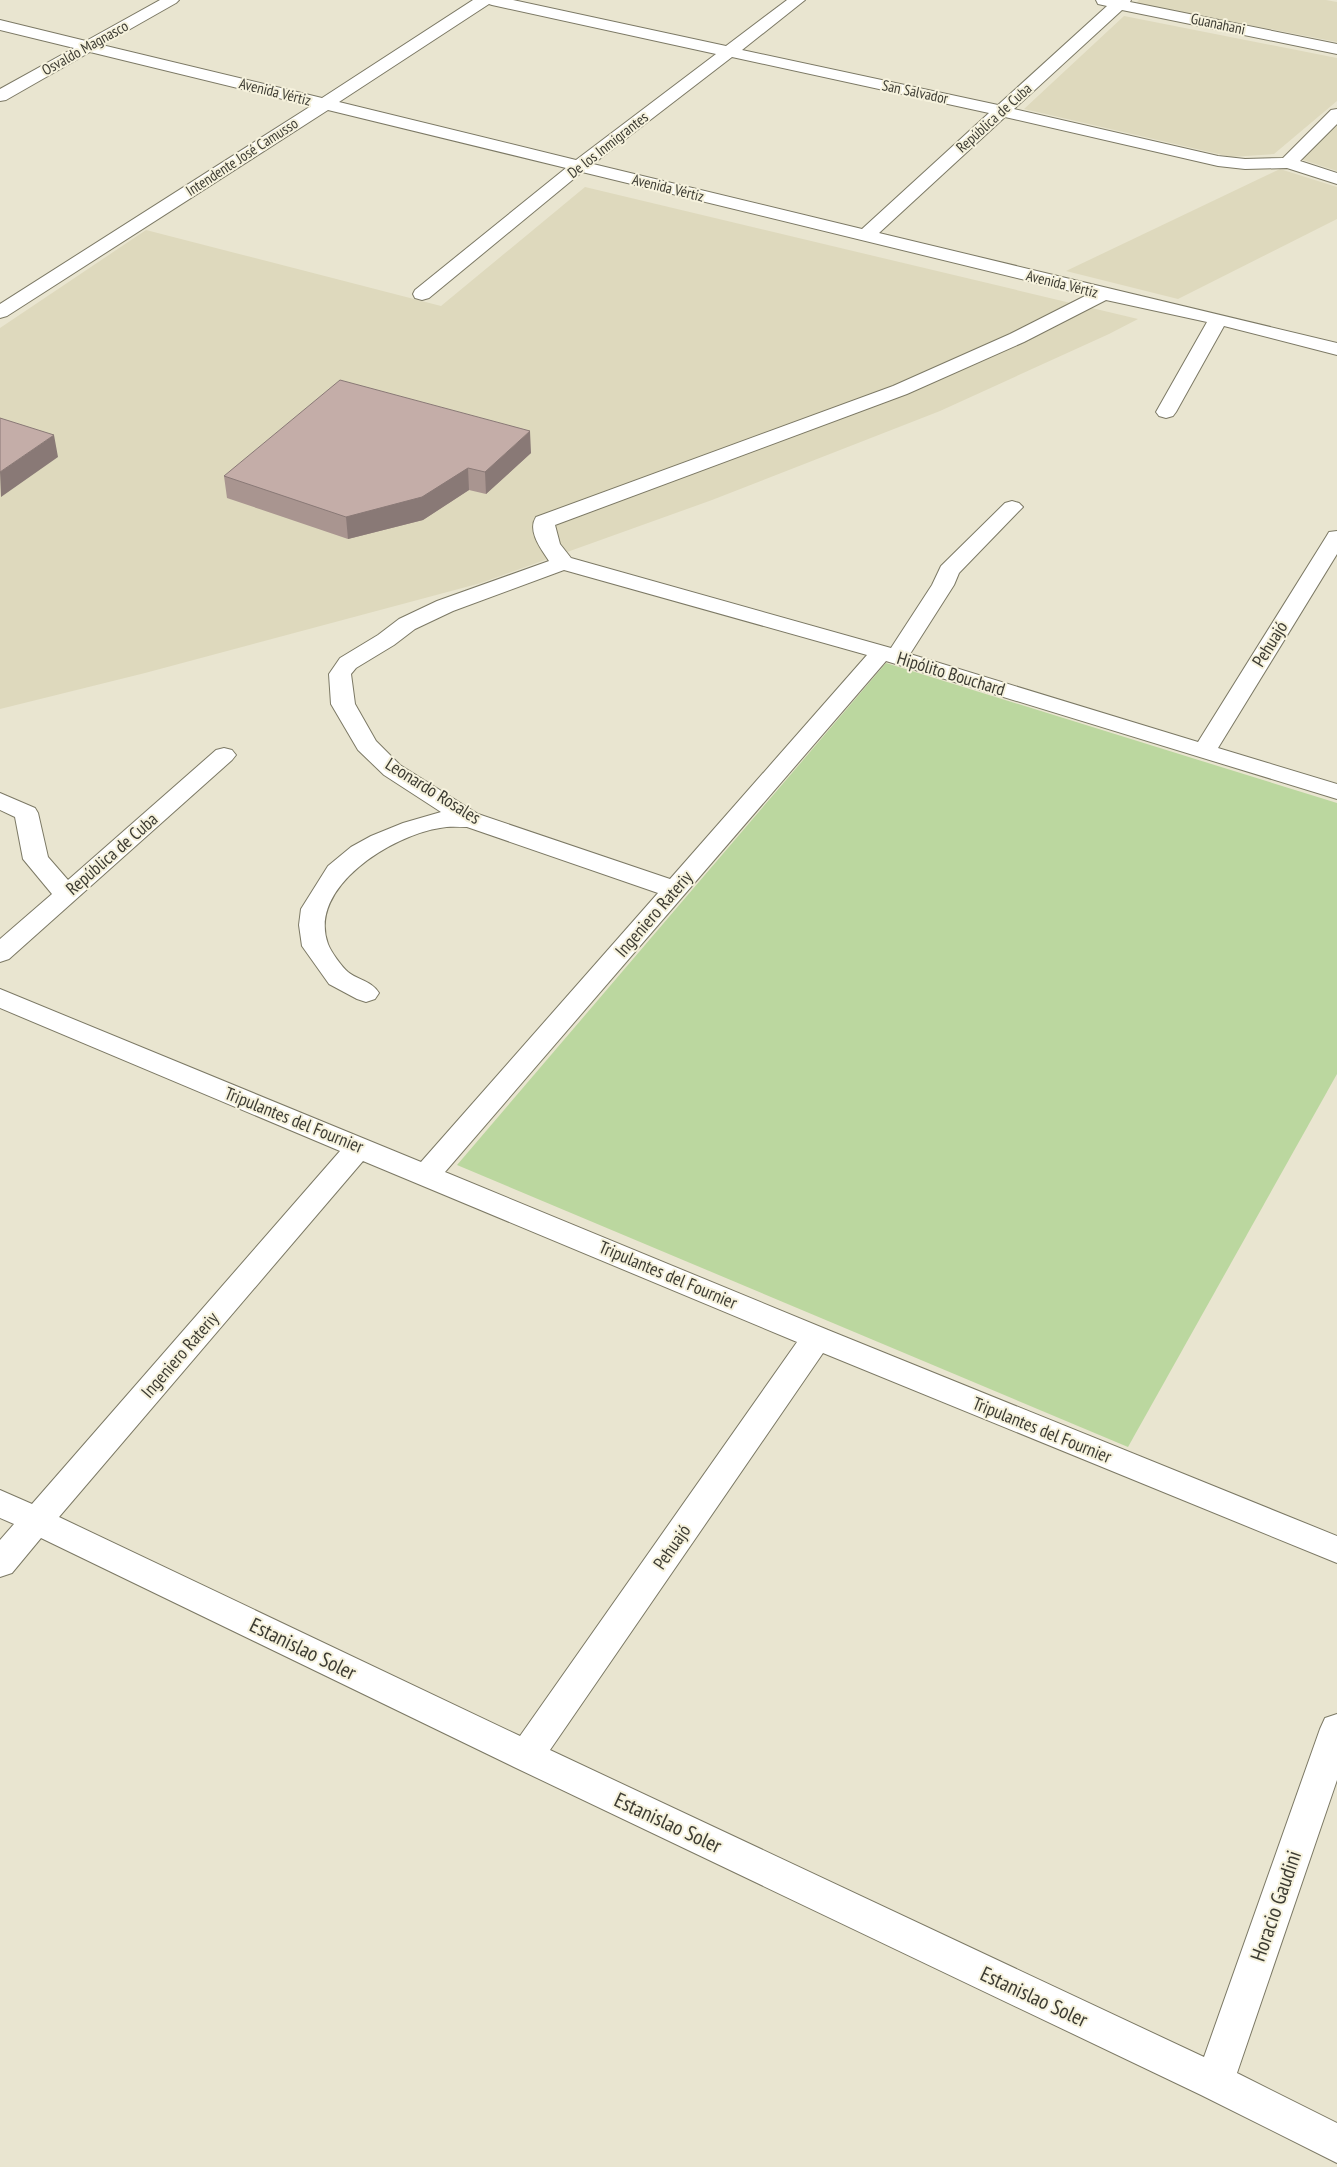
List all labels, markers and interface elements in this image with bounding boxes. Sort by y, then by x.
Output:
street label: Guanahani [1189,9,1247,39]
street label: Osvaldo Magnasco [38,16,131,79]
street label: Avenida Vértiz [237,73,313,110]
street label: San Salvador [880,75,951,108]
street label: República de Cuba [952,79,1035,157]
street label: De los Inmigrantes [564,107,652,182]
street label: Intendente José Camusso [182,113,301,200]
street label: Avenida Vértiz [630,169,706,206]
street label: Avenida Vértiz [1024,265,1100,302]
street label: Pehuajó [1247,616,1293,671]
street label: Hipólito Bouchard [894,646,1008,701]
street label: Leonardo Rosales [381,752,485,829]
street label: República de Cuba [61,807,162,900]
street label: Ingeniero Rateriy [610,866,697,962]
street label: Tripulantes del Fournier [221,1081,367,1158]
street label: Tripulantes del Fournier [596,1235,741,1314]
street label: Ingeniero Rateriy [136,1307,223,1403]
street label: Tripulantes del Fournier [969,1391,1115,1468]
street label: Pehuajó [648,1520,695,1574]
street label: Estanislao Soler [245,1611,361,1686]
street label: Estanislao Soler [610,1786,726,1859]
street label: Horacio Gaudini [1244,1847,1307,1965]
street label: Estanislao Soler [976,1960,1092,2033]

